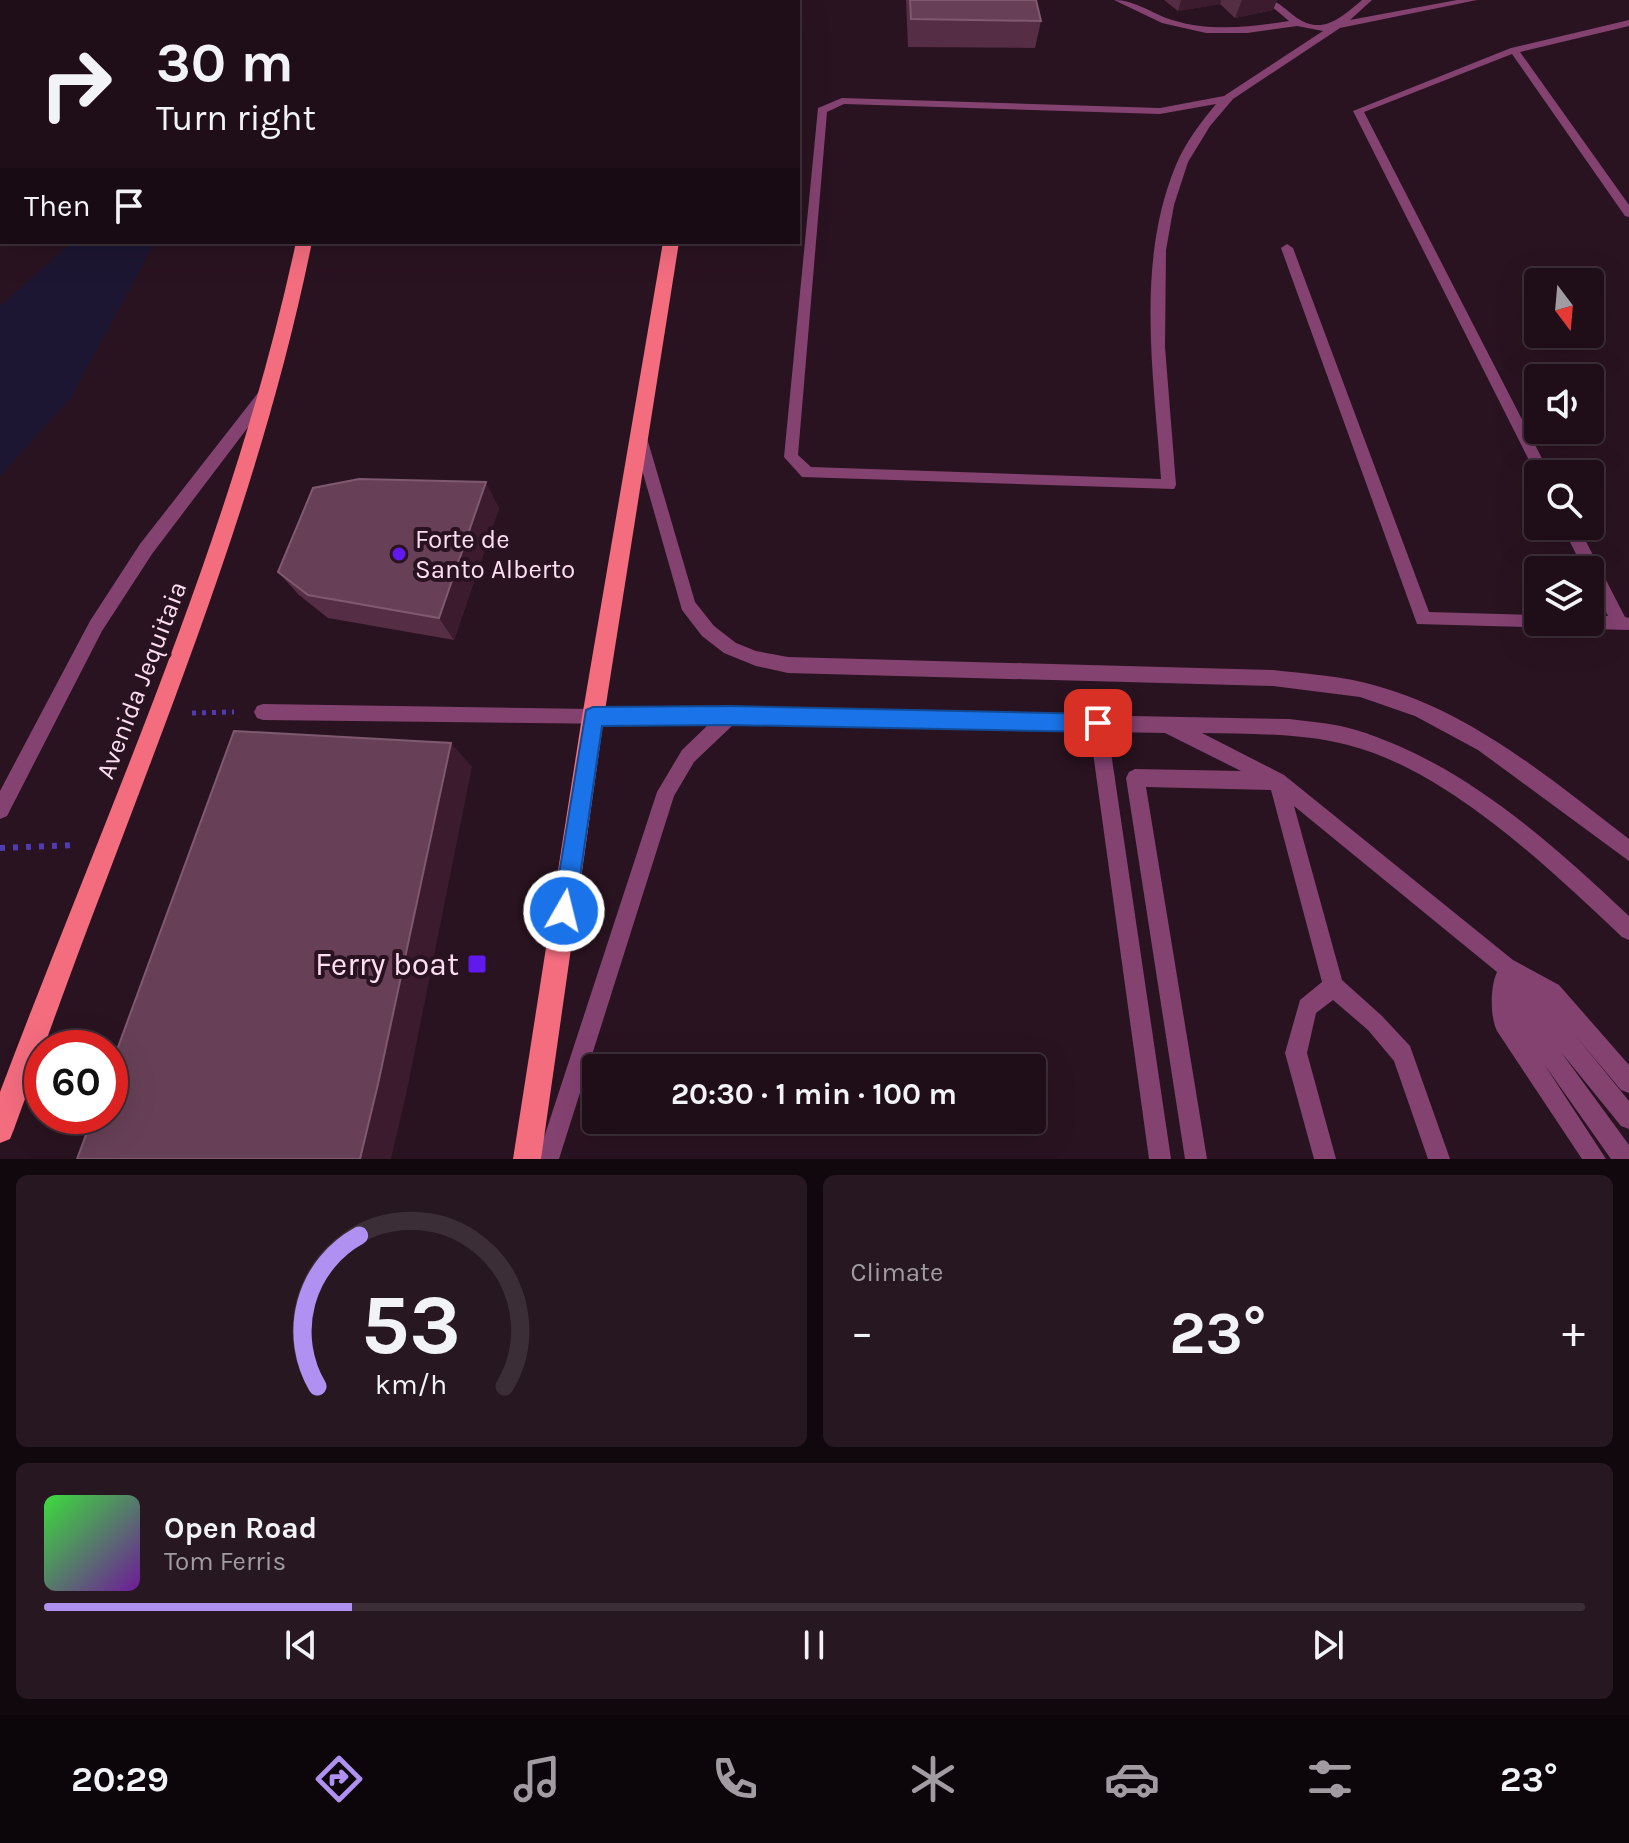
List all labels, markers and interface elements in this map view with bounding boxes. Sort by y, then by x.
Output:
text: 30 m [156,30,294,95]
icon: right [24,32,128,136]
text: Turn right [156,97,316,139]
icon: arrive [107,184,151,228]
text: Then [24,188,91,224]
north arrow [1524,268,1604,348]
map controls [1524,268,1604,636]
button: sound [1524,364,1604,444]
button: search [1524,460,1604,540]
place label: Forte de Santo Alberto [415,524,575,585]
marker: Forte de Santo Alberto [390,545,408,563]
button: layers [1524,556,1604,636]
street label: Avenida Jequitaia [90,577,193,783]
pin [1064,689,1132,757]
icon: arrive [1076,701,1120,745]
position arrow [522,869,606,953]
place label: Ferry boat [315,946,459,983]
marker: Ferry boat [466,953,488,975]
speed limit sign: 60 [24,1030,128,1134]
text: 20:30 · 1 min · 100 m [671,1076,957,1112]
text: Climate [851,1257,943,1288]
text: 53 [361,1277,461,1374]
text: 23° [1169,1298,1266,1368]
text: − [851,1307,874,1358]
text: + [1562,1307,1585,1358]
text: km/h [375,1368,447,1401]
text: Open Road [164,1510,317,1546]
text: Tom Ferris [164,1546,286,1577]
icon: previous [279,1623,323,1667]
icon: pause [792,1623,836,1667]
icon: next [1306,1623,1350,1667]
icon: directions [311,1751,367,1807]
icon: music [509,1751,565,1807]
icon: phone [707,1751,763,1807]
icon: climate [905,1751,961,1807]
icon: car [1104,1751,1160,1807]
icon: filters [1302,1751,1358,1807]
text: 20:29 [71,1758,169,1800]
text: 23° [1500,1758,1558,1800]

